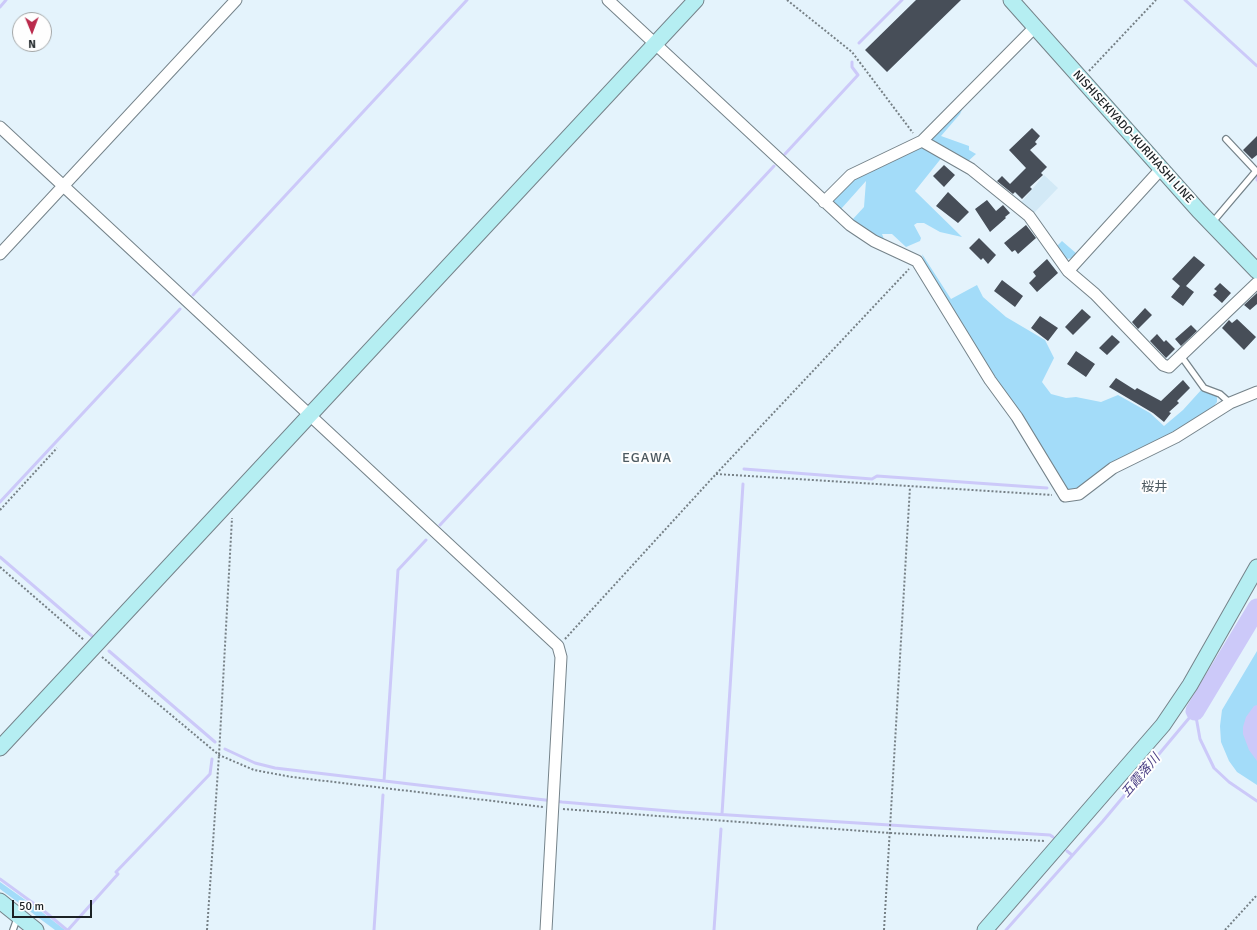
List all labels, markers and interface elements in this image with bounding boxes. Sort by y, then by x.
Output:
north arrow [12,12,52,52]
text: N [28,37,36,50]
street label: NISHISEKIYADO-KURIHASHI LINE [1070,68,1196,206]
district label: EGAWA [622,450,672,466]
district label: 桜井 [1141,480,1167,496]
water label: 五霞落川 [1118,751,1164,801]
scale bar [14,892,94,918]
text: 50 m [19,899,44,914]

